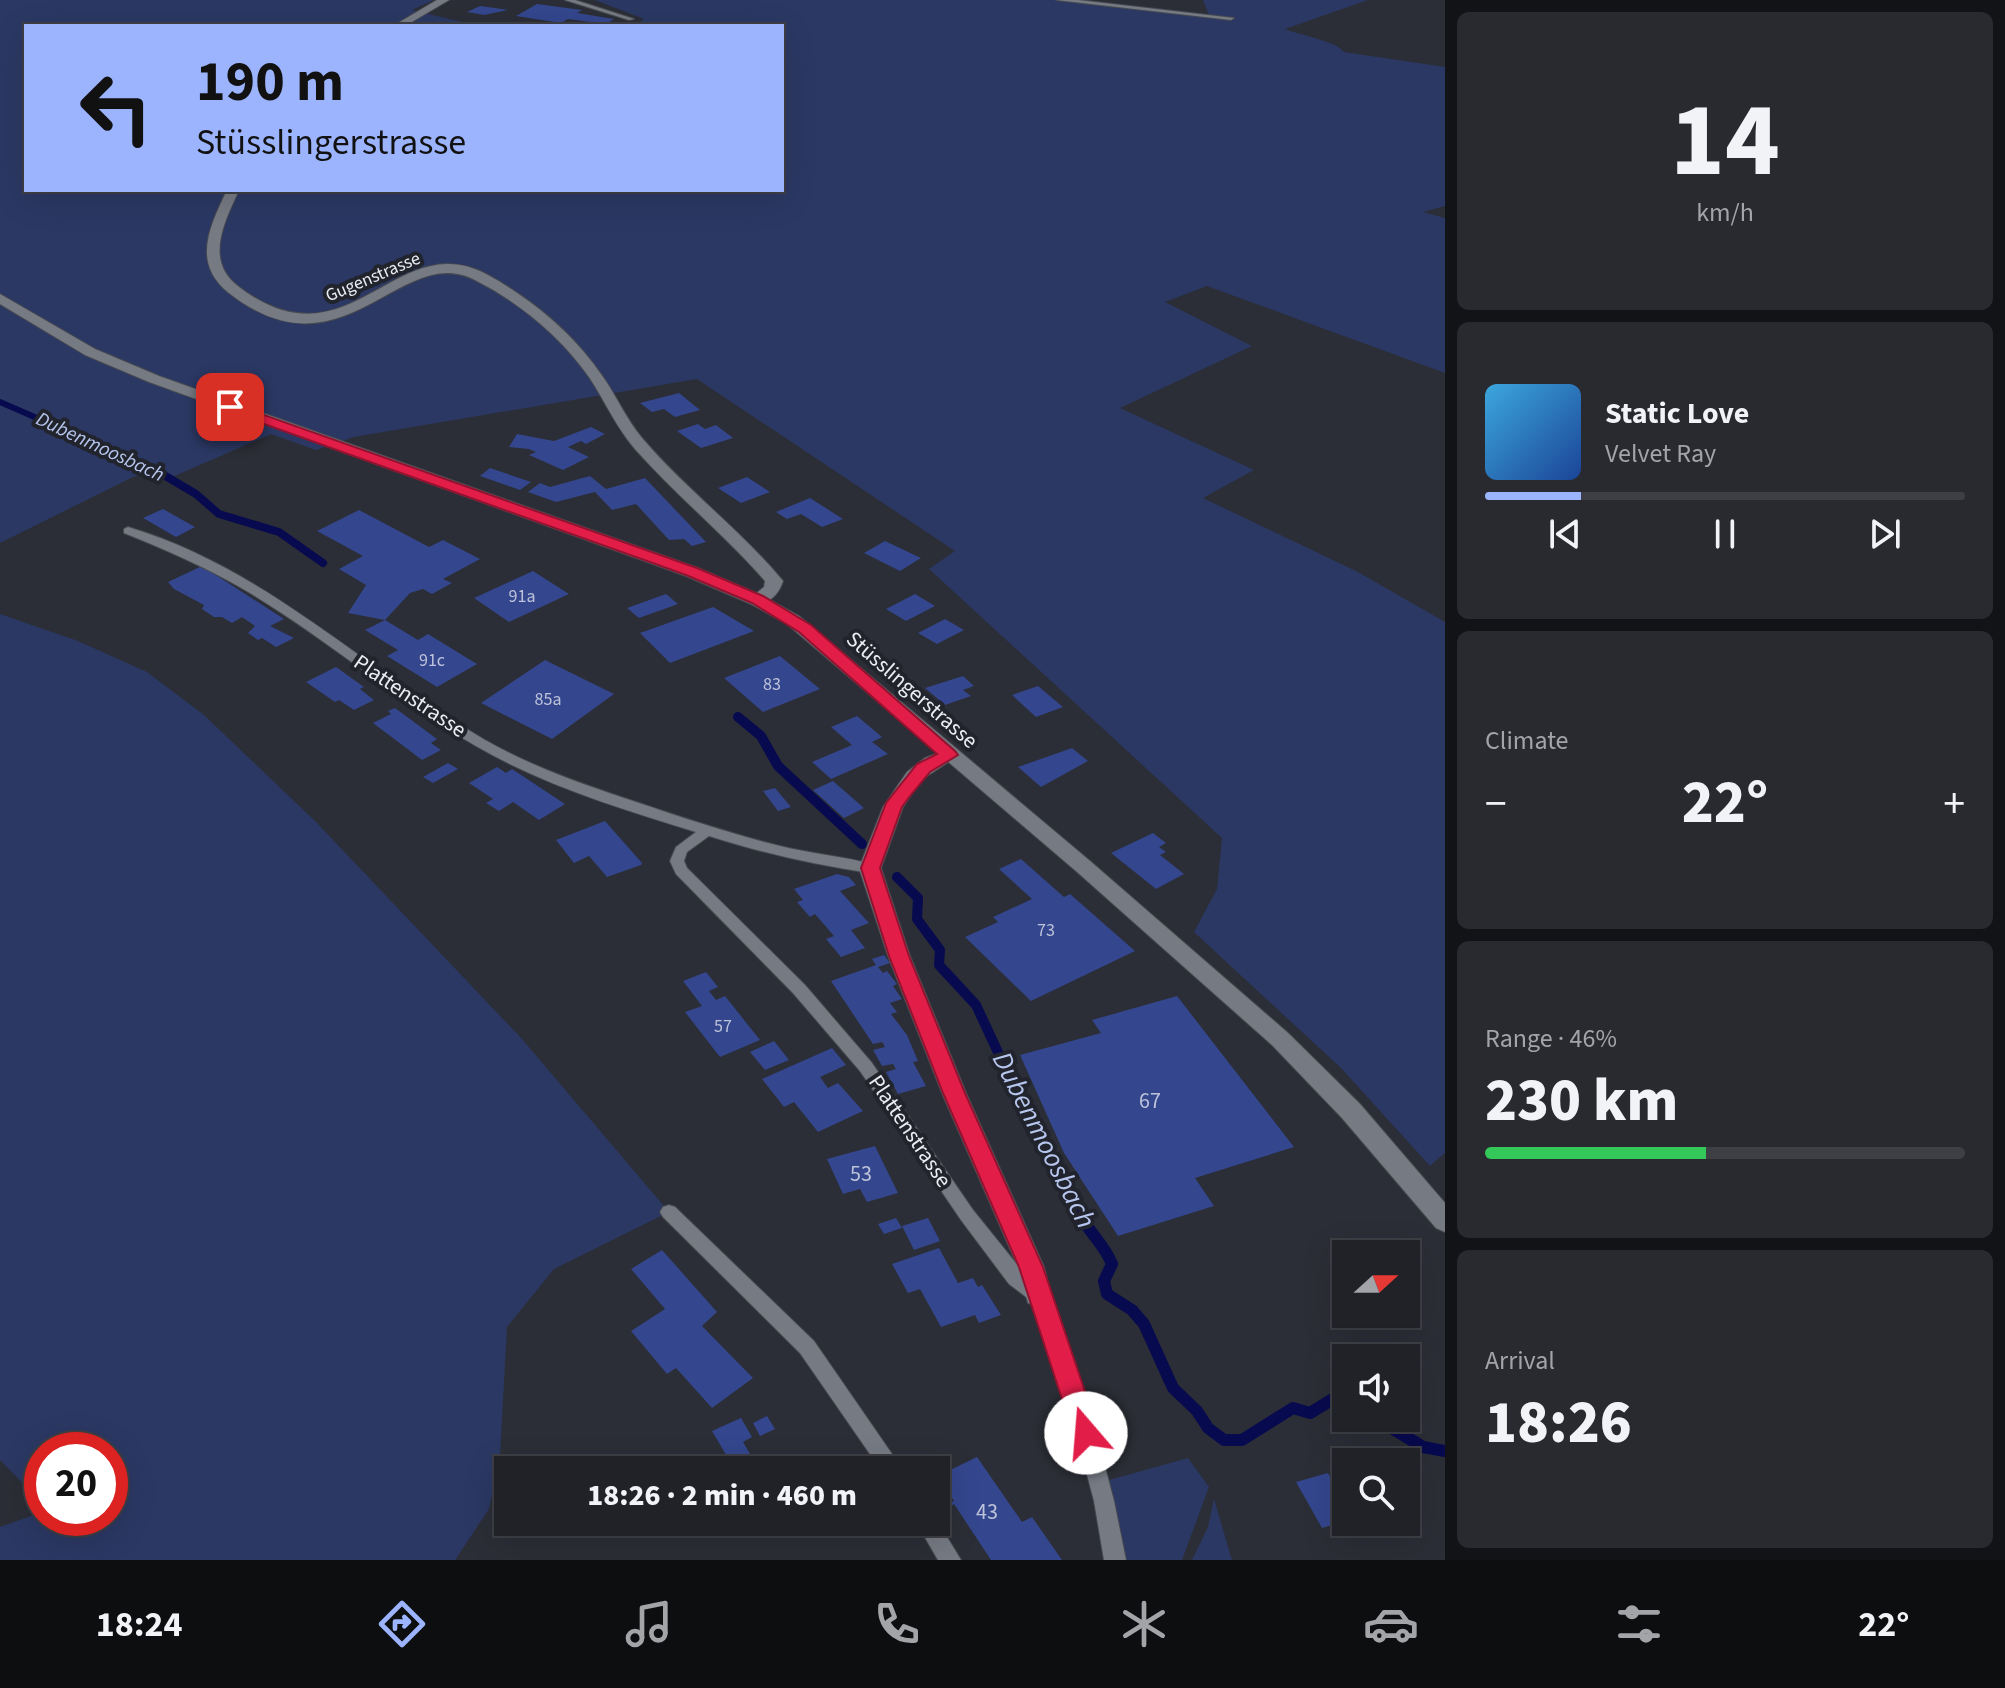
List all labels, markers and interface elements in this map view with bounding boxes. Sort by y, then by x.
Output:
text: 190 m [196,43,344,122]
icon: left [64,56,168,160]
text: 14 [1670,68,1780,216]
text: Stüsslingerstrasse [196,117,466,168]
text: km/h [1696,194,1754,231]
street label: Gugenstrasse [322,246,424,308]
pin [196,373,264,441]
icon: arrive [208,385,252,429]
text: Static Love [1605,392,1749,435]
water label: Dubenmoosbach [31,405,169,489]
text: Velvet Ray [1605,435,1716,472]
icon: previous [1543,512,1587,556]
icon: pause [1703,512,1747,556]
icon: next [1863,512,1907,556]
house number: 91a [509,584,535,609]
street label: Stüsslingerstrasse [839,624,985,756]
street label: Plattenstrasse [347,646,473,746]
house number: 91c [419,648,445,673]
house number: 83 [763,672,781,697]
house number: 85a [535,687,561,712]
text: Climate [1485,722,1569,759]
text: 22° [1682,761,1768,846]
text: − [1485,773,1507,836]
text: + [1943,773,1965,836]
house number: 73 [1037,918,1055,943]
house number: 57 [714,1014,732,1039]
text: Range · 46% [1485,1020,1617,1057]
water label: Dubenmoosbach [982,1045,1106,1235]
text: 230 km [1485,1059,1678,1144]
street label: Plattenstrasse [860,1068,960,1194]
house number: 67 [1139,1085,1161,1117]
house number: 53 [850,1158,872,1190]
north arrow [1332,1240,1420,1328]
map controls [1332,1240,1420,1536]
text: Arrival [1485,1342,1555,1379]
button: sound [1332,1344,1420,1432]
text: 18:26 [1485,1381,1632,1466]
position arrow [1044,1391,1128,1475]
speed limit sign: 20 [24,1432,128,1536]
button: search [1332,1448,1420,1536]
text: 18:26 · 2 min · 460 m [587,1474,857,1517]
house number: 43 [976,1496,998,1528]
icon: directions [374,1596,430,1652]
icon: music [621,1596,677,1652]
icon: phone [869,1596,925,1652]
icon: climate [1116,1596,1172,1652]
icon: car [1363,1596,1419,1652]
icon: filters [1611,1596,1667,1652]
text: 18:24 [96,1599,183,1650]
text: 22° [1858,1599,1909,1650]

